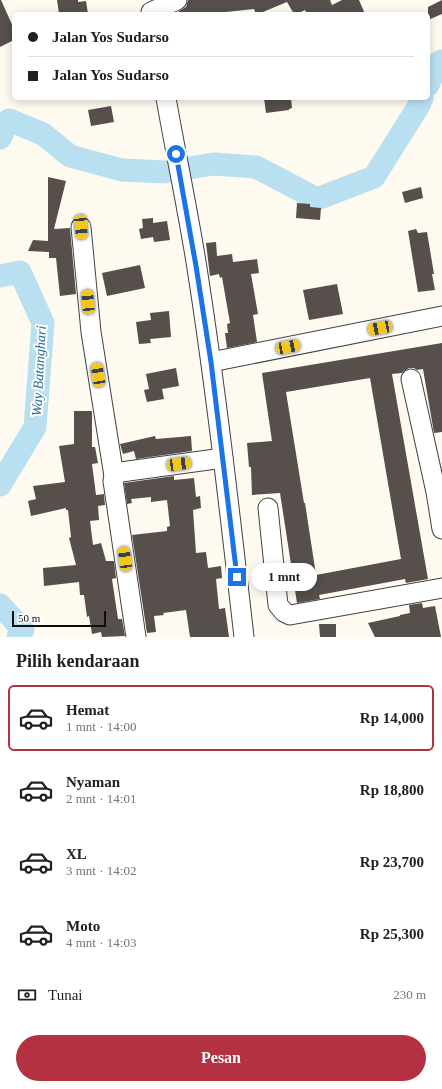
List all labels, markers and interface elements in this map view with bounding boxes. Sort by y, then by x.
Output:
text: Jalan Yos Sudarso [52,29,169,45]
text: Jalan Yos Sudarso [52,67,169,83]
route start [167,145,185,163]
car [74,215,88,239]
car [81,290,95,314]
car [367,320,393,336]
water label: Way Batanghari [29,325,49,417]
car [275,339,301,355]
car [90,362,106,388]
car [166,456,192,472]
car [117,546,133,572]
callout: 1 mnt [251,563,317,591]
route end [228,568,246,586]
text: 1 mnt [268,569,300,584]
scale bar [12,609,106,628]
text: 50 m [18,612,40,624]
text: Pilih kendaraan [16,651,140,671]
icon: car [18,700,54,736]
text: Hemat [66,702,109,718]
text: Rp 14,000 [360,710,424,726]
text: 1 mnt · 14:00 [66,719,136,734]
icon: car [18,772,54,808]
text: Nyaman [66,774,120,790]
text: Rp 18,800 [360,782,424,798]
text: 2 mnt · 14:01 [66,791,136,806]
icon: car [18,844,54,880]
text: XL [66,846,87,862]
text: Rp 23,700 [360,854,424,870]
text: 3 mnt · 14:02 [66,863,136,878]
icon: car [18,916,54,952]
text: Moto [66,918,100,934]
text: Rp 25,300 [360,926,424,942]
text: 4 mnt · 14:03 [66,935,136,950]
icon: cash [16,984,38,1006]
text: Tunai [48,987,82,1003]
text: 230 m [393,987,426,1002]
button: Pesan [16,1035,426,1081]

